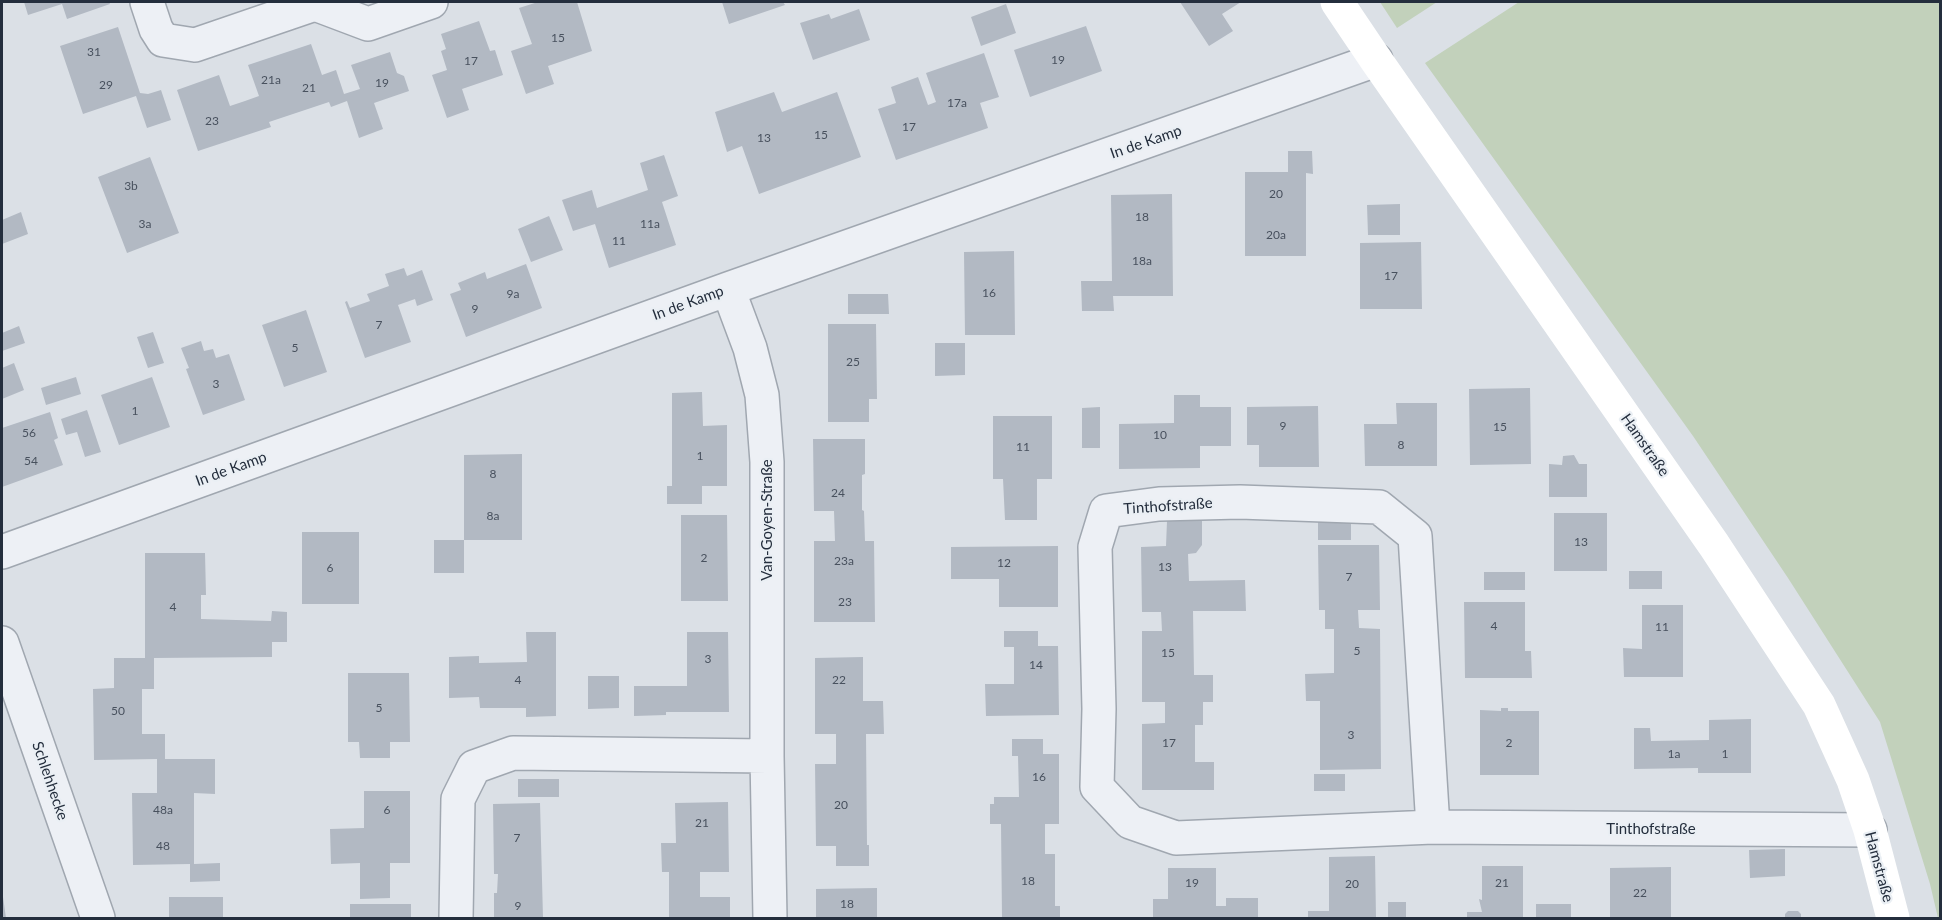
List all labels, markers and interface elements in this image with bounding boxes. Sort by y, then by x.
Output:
house number: 15 [551,31,565,45]
house number: 31 [87,45,101,59]
house number: 19 [1051,53,1065,67]
house number: 17 [464,54,478,68]
house number: 21a [261,73,281,87]
house number: 19 [375,76,389,90]
house number: 29 [99,78,113,92]
house number: 21 [302,81,316,95]
house number: 17a [947,96,967,110]
house number: 23 [205,114,219,128]
house number: 17 [902,120,916,134]
street label: In de Kamp [1108,121,1184,163]
house number: 15 [814,128,828,142]
house number: 13 [757,131,771,145]
house number: 3b [124,179,138,193]
house number: 20 [1269,187,1283,201]
house number: 18 [1135,210,1149,224]
house number: 3a [139,217,151,231]
house number: 11a [640,217,660,231]
house number: 20a [1266,228,1286,242]
house number: 11 [612,234,626,248]
house number: 18a [1132,254,1152,268]
house number: 17 [1384,269,1398,283]
street label: In de Kamp [650,282,726,324]
house number: 16 [982,286,996,300]
house number: 9a [507,287,519,301]
house number: 9 [472,302,478,316]
house number: 7 [376,318,382,332]
house number: 5 [292,341,298,355]
house number: 25 [846,355,860,369]
house number: 3 [213,377,219,391]
house number: 1 [132,404,138,418]
street label: Hamstraße [1617,410,1673,480]
house number: 9 [1280,419,1286,433]
house number: 15 [1493,420,1507,434]
house number: 56 [22,426,36,440]
house number: 10 [1153,428,1167,442]
house number: 8 [1398,438,1404,452]
house number: 11 [1016,440,1030,454]
street label: In de Kamp [193,448,269,490]
house number: 1 [697,449,703,463]
house number: 54 [24,454,38,468]
street label: Van-Goyen-Straße [758,459,776,581]
house number: 8 [490,467,496,481]
house number: 24 [831,486,845,500]
street label: Tinthofstraße [1123,494,1213,518]
house number: 8a [487,509,499,523]
house number: 13 [1574,535,1588,549]
house number: 2 [701,551,707,565]
house number: 23a [834,554,854,568]
house number: 12 [997,556,1011,570]
house number: 13 [1158,560,1172,574]
house number: 6 [327,561,333,575]
house number: 7 [1346,570,1352,584]
house number: 23 [838,595,852,609]
house number: 4 [170,600,176,614]
house number: 4 [1491,619,1497,633]
house number: 11 [1655,620,1669,634]
house number: 5 [1354,644,1360,658]
house number: 15 [1161,646,1175,660]
house number: 3 [705,652,711,666]
house number: 14 [1029,658,1043,672]
house number: 4 [515,673,521,687]
house number: 22 [832,673,846,687]
house number: 5 [376,701,382,715]
house number: 50 [111,704,125,718]
house number: 3 [1348,728,1354,742]
house number: 17 [1162,736,1176,750]
house number: 2 [1506,736,1512,750]
street label: Schlehhecke [28,739,72,823]
house number: 1a [1668,747,1680,761]
house number: 1 [1722,747,1728,761]
house number: 16 [1032,770,1046,784]
house number: 20 [834,798,848,812]
house number: 48a [153,803,173,817]
house number: 6 [384,803,390,817]
house number: 21 [695,816,709,830]
street label: Tinthofstraße [1606,820,1696,838]
street label: Hamstraße [1861,830,1897,904]
house number: 7 [514,831,520,845]
house number: 48 [156,839,170,853]
house number: 18 [1021,874,1035,888]
house number: 19 [1185,876,1199,890]
house number: 21 [1495,876,1509,890]
house number: 20 [1345,877,1359,891]
house number: 22 [1633,886,1647,900]
house number: 18 [840,897,854,911]
house number: 9 [515,899,521,913]

